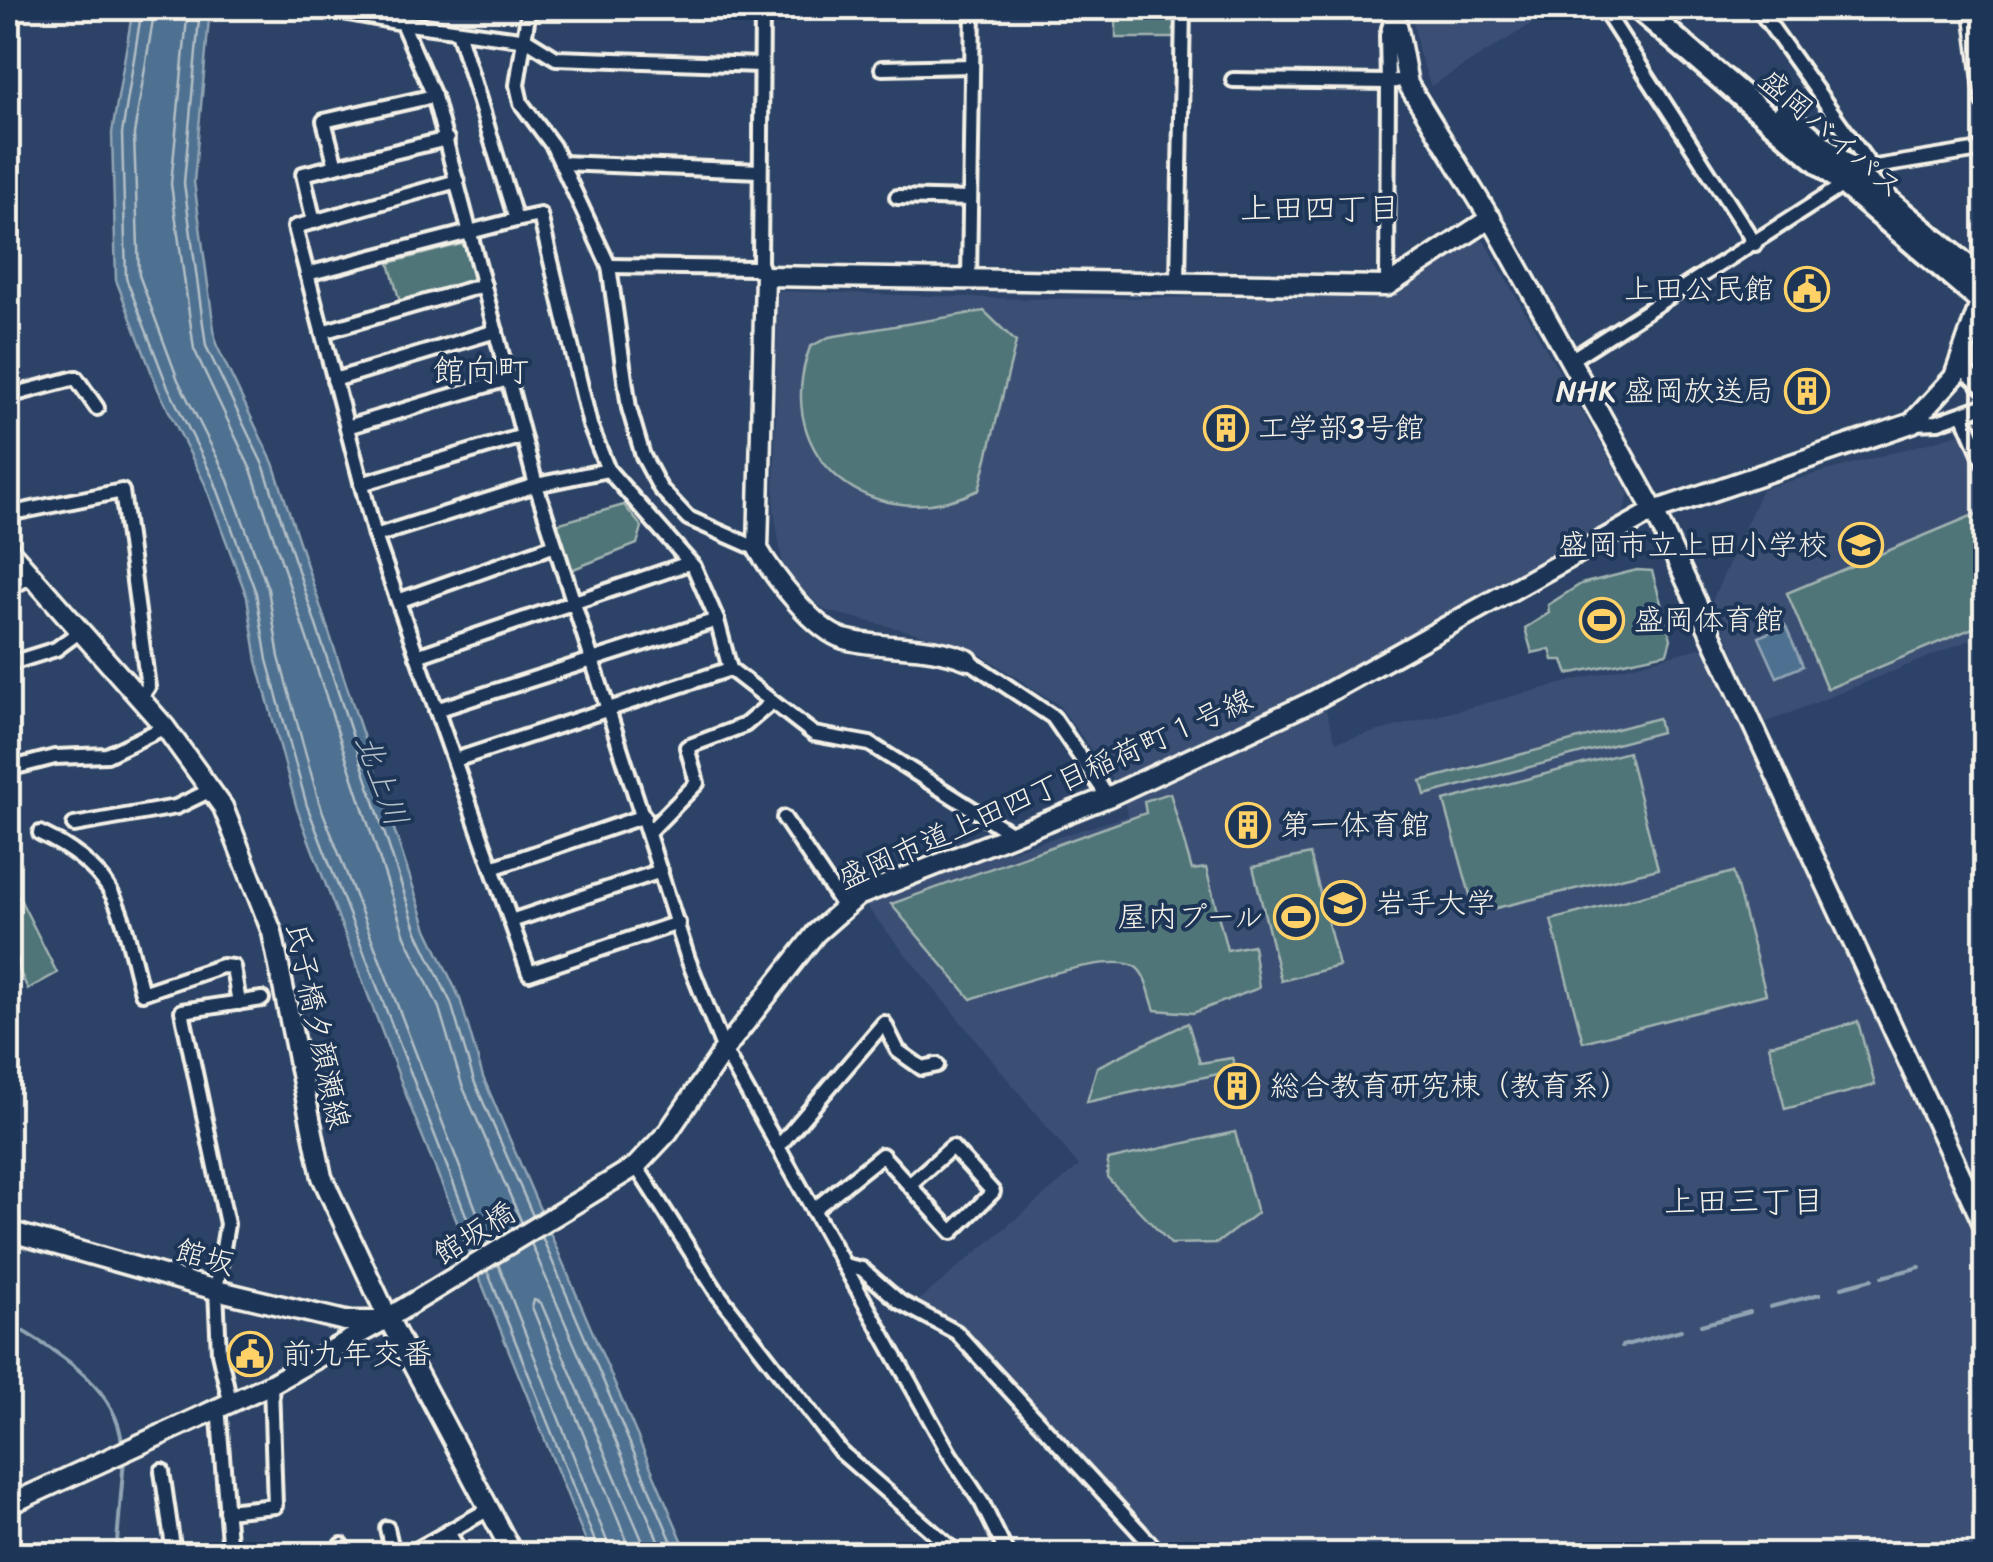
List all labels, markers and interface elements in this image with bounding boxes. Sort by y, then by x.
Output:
street label: 盛岡バイパス [1746,55,1916,213]
district label: 上田四丁目 [1240,180,1400,237]
place label: 上田公民館 [1624,262,1774,316]
public building icon: 上田公民館 [1784,266,1830,312]
district label: 館向町 [433,342,529,399]
place label: NHK 盛岡放送局 [1556,364,1774,418]
building icon: NHK 盛岡放送局 [1784,368,1830,414]
place label: 工学部3号館 [1258,401,1424,455]
building icon: 工学部3号館 [1203,405,1249,451]
place label: 盛岡市立上田小学校 [1558,518,1828,572]
school or university icon: 盛岡市立上田小学校 [1838,522,1884,568]
place label: 盛岡体育館 [1634,593,1784,647]
sports icon: 盛岡体育館 [1579,597,1625,643]
street label: 盛岡市道上田四丁目稲荷町１号線 [828,673,1262,905]
water label: 北上川 [338,725,425,835]
place label: 第一体育館 [1280,798,1430,852]
building icon: 第一体育館 [1225,802,1271,848]
place label: 岩手大学 [1376,876,1496,930]
school or university icon: 岩手大学 [1320,880,1366,926]
place label: 屋内プール [1118,890,1264,944]
sports icon: 屋内プール [1273,894,1319,940]
street label: 氏子橋夕顔瀬線 [270,918,366,1134]
place label: 総合教育研究棟（教育系） [1270,1059,1630,1113]
building icon: 総合教育研究棟（教育系） [1214,1063,1260,1109]
district label: 上田三丁目 [1664,1173,1824,1230]
street label: 館坂橋 [422,1186,526,1280]
street label: 館坂 [169,1223,241,1291]
place label: 前九年交番 [282,1327,432,1381]
public building icon: 前九年交番 [227,1331,273,1377]

